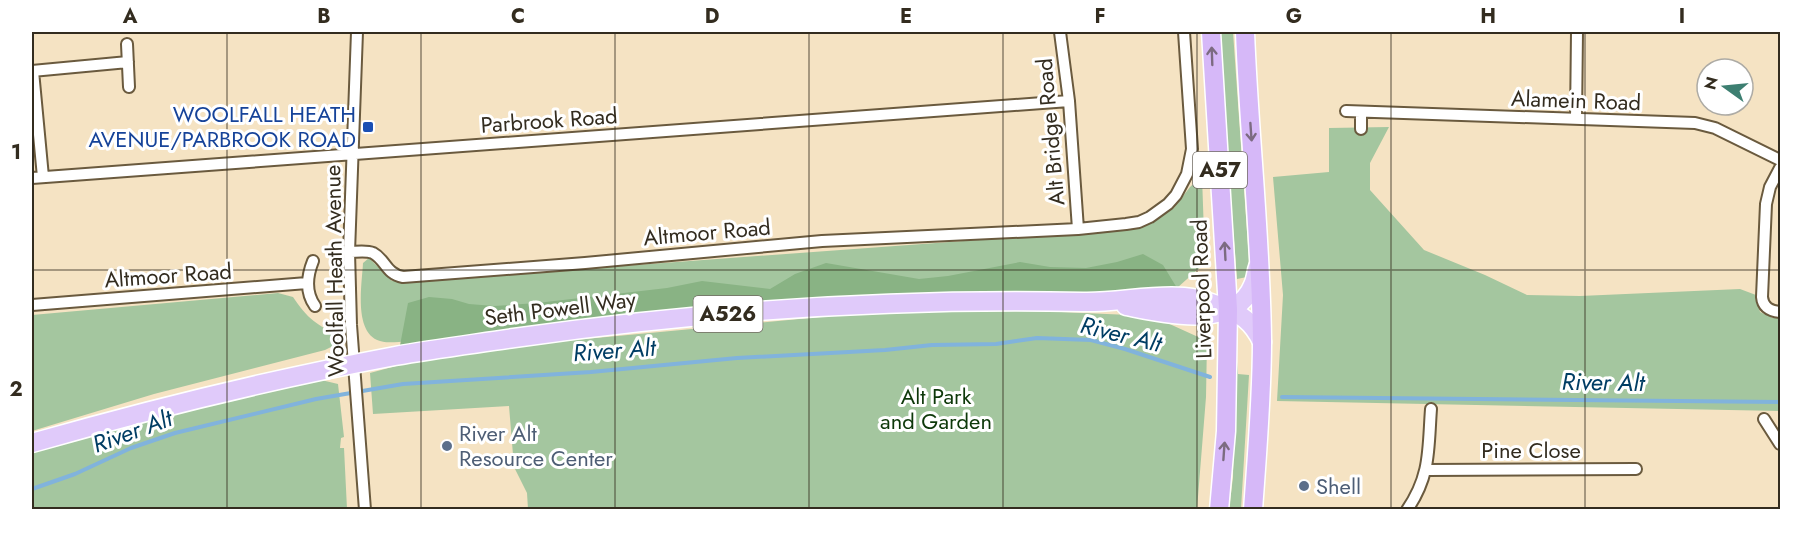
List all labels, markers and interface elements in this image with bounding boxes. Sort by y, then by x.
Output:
text: A [122,2,138,31]
text: B [317,2,331,31]
text: C [511,2,525,31]
text: D [705,2,719,31]
text: E [900,2,912,31]
text: F [1094,2,1106,31]
text: G [1286,2,1302,31]
text: H [1480,2,1496,31]
text: I [1679,2,1685,31]
one-way arrow [1207,47,1218,67]
street label: Alt Bridge Road [1028,57,1072,207]
north arrow [1695,57,1755,117]
text: N [1698,74,1724,92]
street label: Alamein Road [1510,82,1642,118]
place label: WOOLFALL HEATH AVENUE/PARBROOK ROAD [89,98,356,155]
street label: Parbrook Road [480,99,618,141]
marker: WOOLFALL HEATH AVENUE/PARBROOK ROAD [361,120,375,134]
one-way arrow [1246,121,1257,141]
text: 1 [11,138,21,167]
road number: A57 [1193,152,1247,188]
street label: Woolfall Heath Avenue [316,165,352,377]
street label: Altmoor Road [642,210,772,254]
street label: Liverpool Road [1183,219,1219,359]
one-way arrow [1219,241,1230,261]
street label: Altmoor Road [103,255,233,295]
street label: Seth Powell Way [482,283,638,333]
road number: A526 [694,296,762,332]
water label: River Alt [1077,307,1167,361]
water label: River Alt [572,330,658,370]
water label: River Alt [1561,364,1646,400]
text: 2 [9,375,23,404]
park label: Alt Park and Garden [880,380,992,437]
water label: River Alt [87,400,178,462]
place label: River Alt Resource Center [459,417,613,474]
street label: Pine Close [1481,434,1581,466]
marker: River Alt Resource Center [440,439,454,453]
one-way arrow [1219,442,1230,462]
place label: Shell [1316,470,1361,502]
marker: Shell [1297,479,1311,493]

